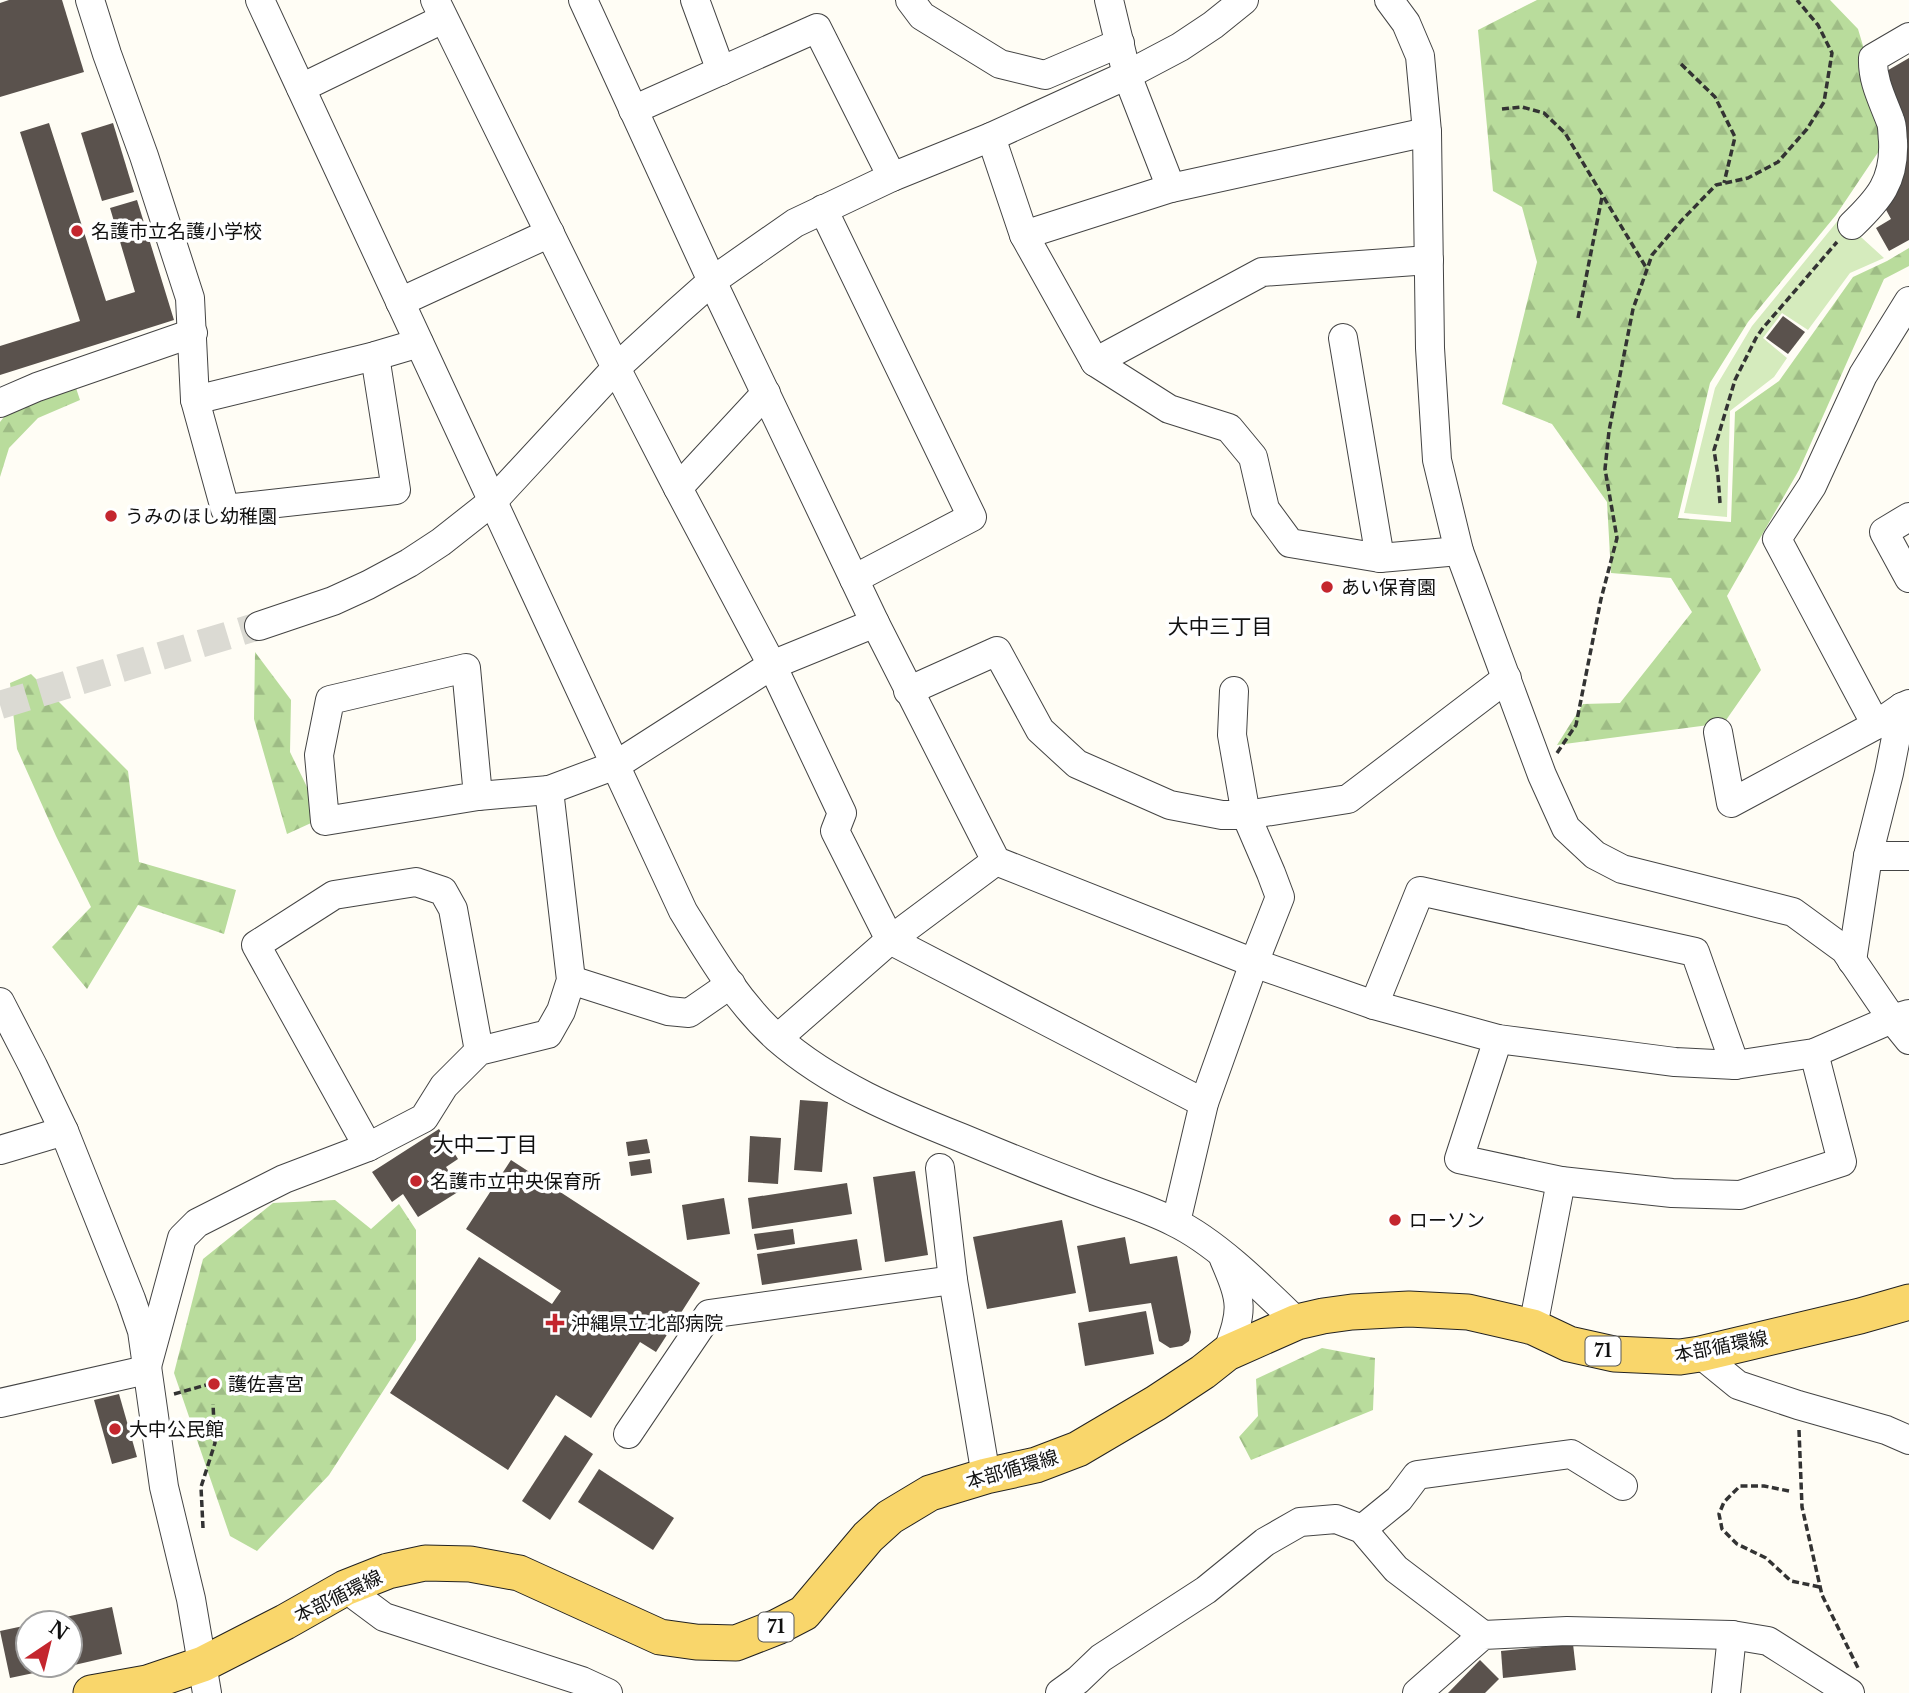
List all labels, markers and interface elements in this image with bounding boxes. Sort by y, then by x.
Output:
place label: 名護市立名護小学校 [91,220,262,243]
marker: 名護市立名護小学校 [69,223,85,239]
place label: うみのほし幼稚園 [125,505,277,528]
marker: うみのほし幼稚園 [103,508,119,524]
place label: あい保育園 [1341,576,1436,599]
marker: あい保育園 [1319,579,1335,595]
district label: 大中三丁目 [1168,614,1273,640]
district label: 大中二丁目 [433,1132,538,1158]
place label: 名護市立中央保育所 [430,1170,601,1193]
marker: 名護市立中央保育所 [408,1173,424,1189]
place label: ローソン [1409,1209,1485,1232]
marker: ローソン [1387,1212,1403,1228]
place label: 沖縄県立北部病院 [571,1312,723,1335]
marker: 沖縄県立北部病院 [545,1313,565,1333]
street label: 本部循環線 [1672,1326,1770,1367]
road number: 71 [1586,1336,1620,1366]
place label: 護佐喜宮 [228,1373,304,1396]
marker: 護佐喜宮 [206,1376,222,1392]
place label: 大中公民館 [129,1418,224,1441]
marker: 大中公民館 [107,1421,123,1437]
street label: 本部循環線 [963,1445,1061,1494]
street label: 本部循環線 [290,1565,386,1628]
north arrow [14,1609,84,1679]
road number: 71 [758,1612,794,1642]
text: N [45,1616,72,1645]

